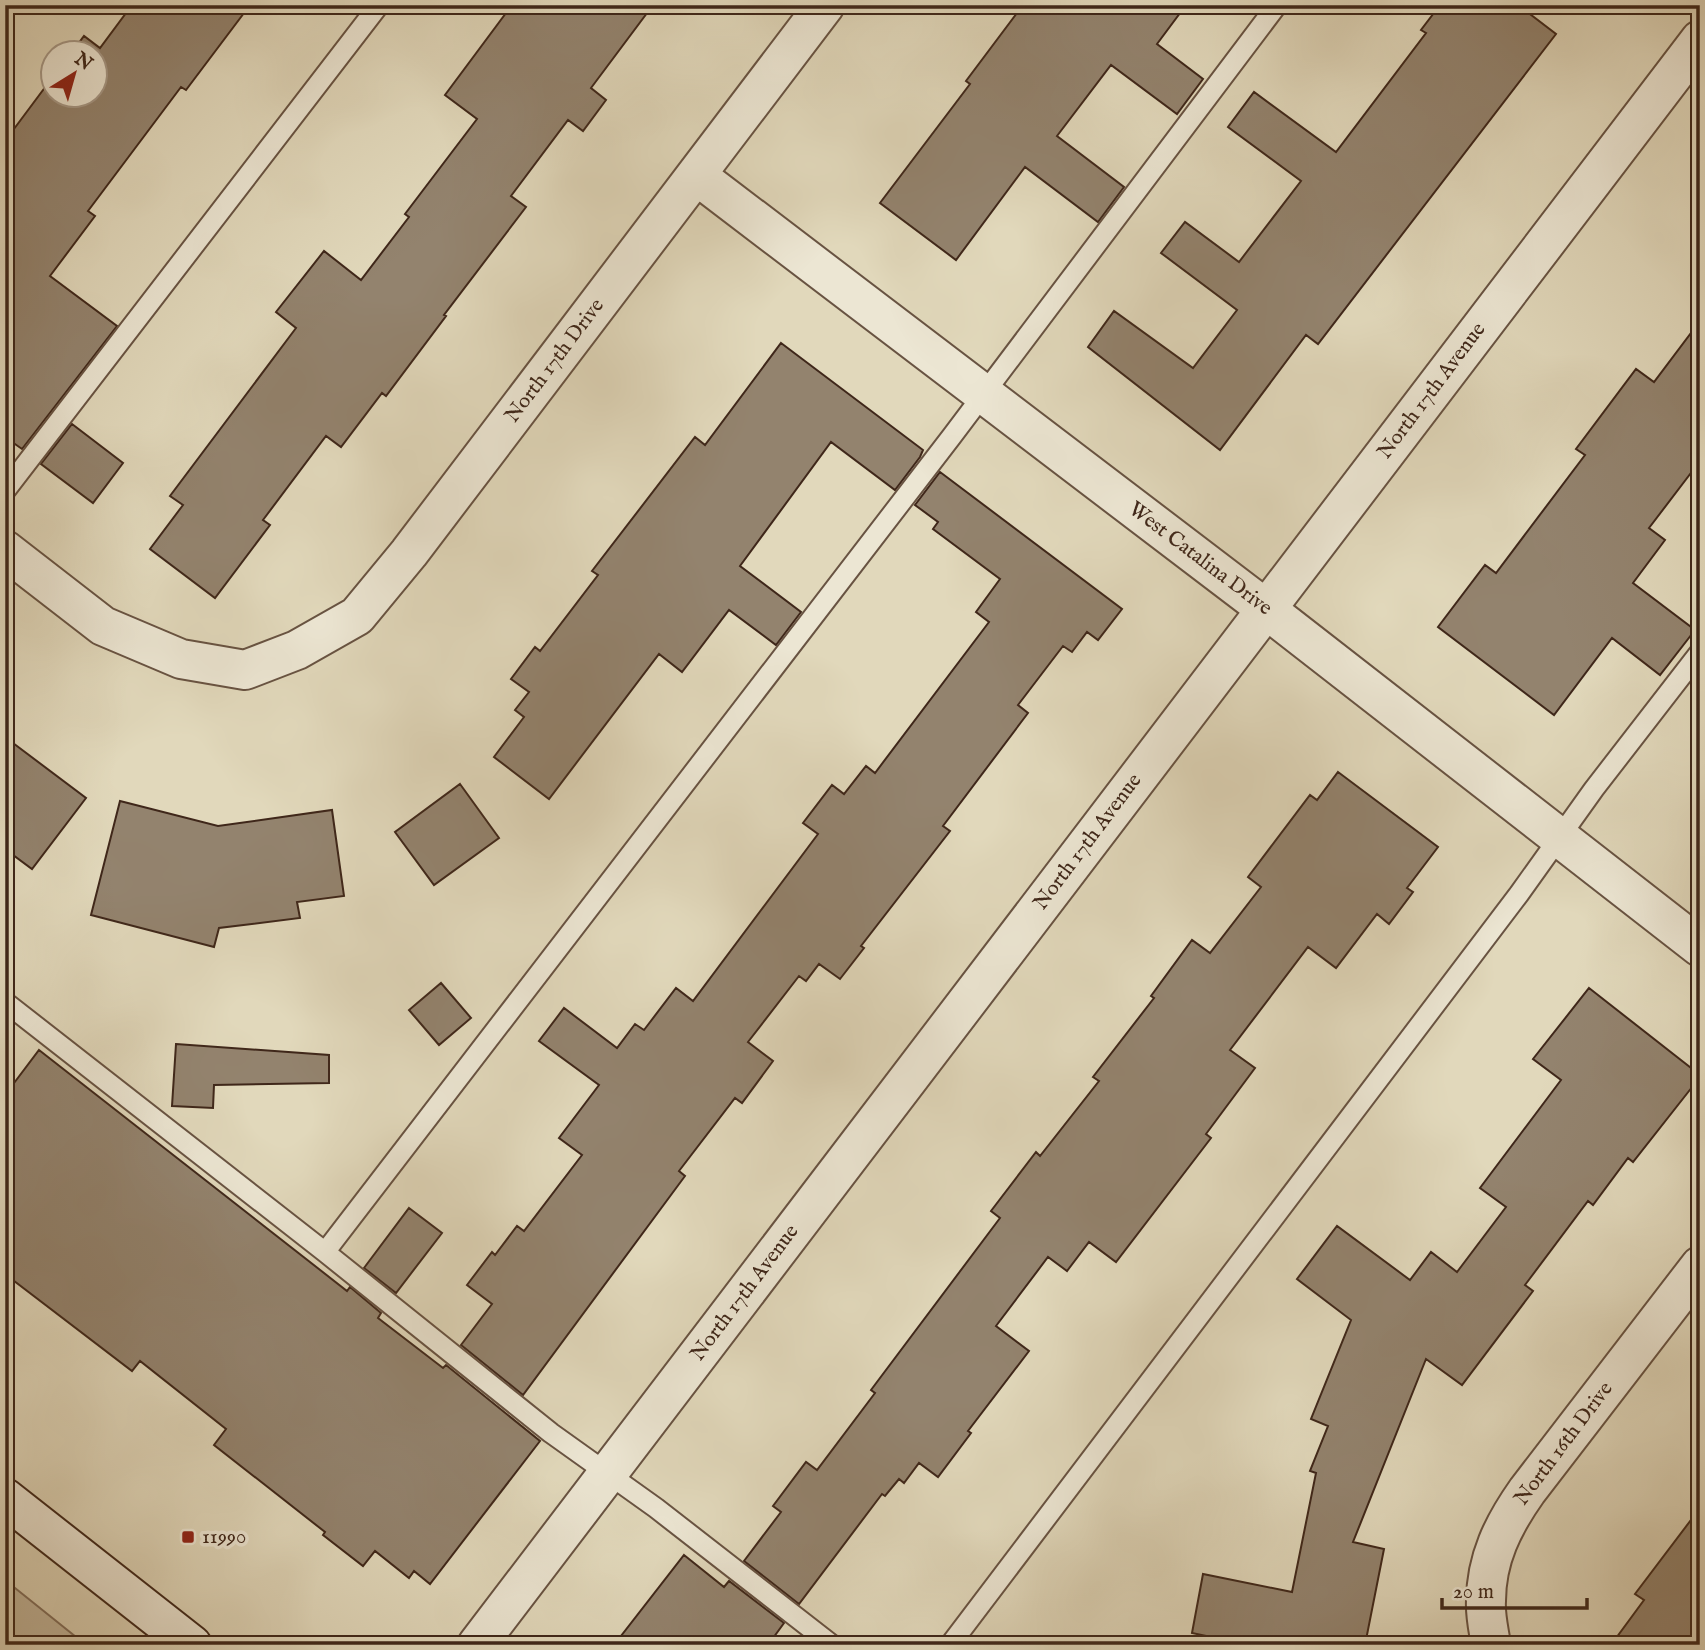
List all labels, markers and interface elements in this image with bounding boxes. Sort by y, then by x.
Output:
north arrow [38,38,108,108]
text: N [68,47,97,77]
street label: North 17th Drive [499,293,611,429]
street label: North 17th Avenue [1372,317,1492,465]
street label: West Catalina Drive [1123,496,1278,622]
street label: North 17th Avenue [1028,768,1148,916]
street label: North 17th Avenue [685,1219,805,1367]
street label: North 16th Drive [1509,1376,1620,1511]
place label: 11990 [202,1524,246,1551]
marker: 11990 [180,1529,196,1545]
scale bar [1442,1566,1588,1610]
text: 20 m [1453,1579,1494,1606]

